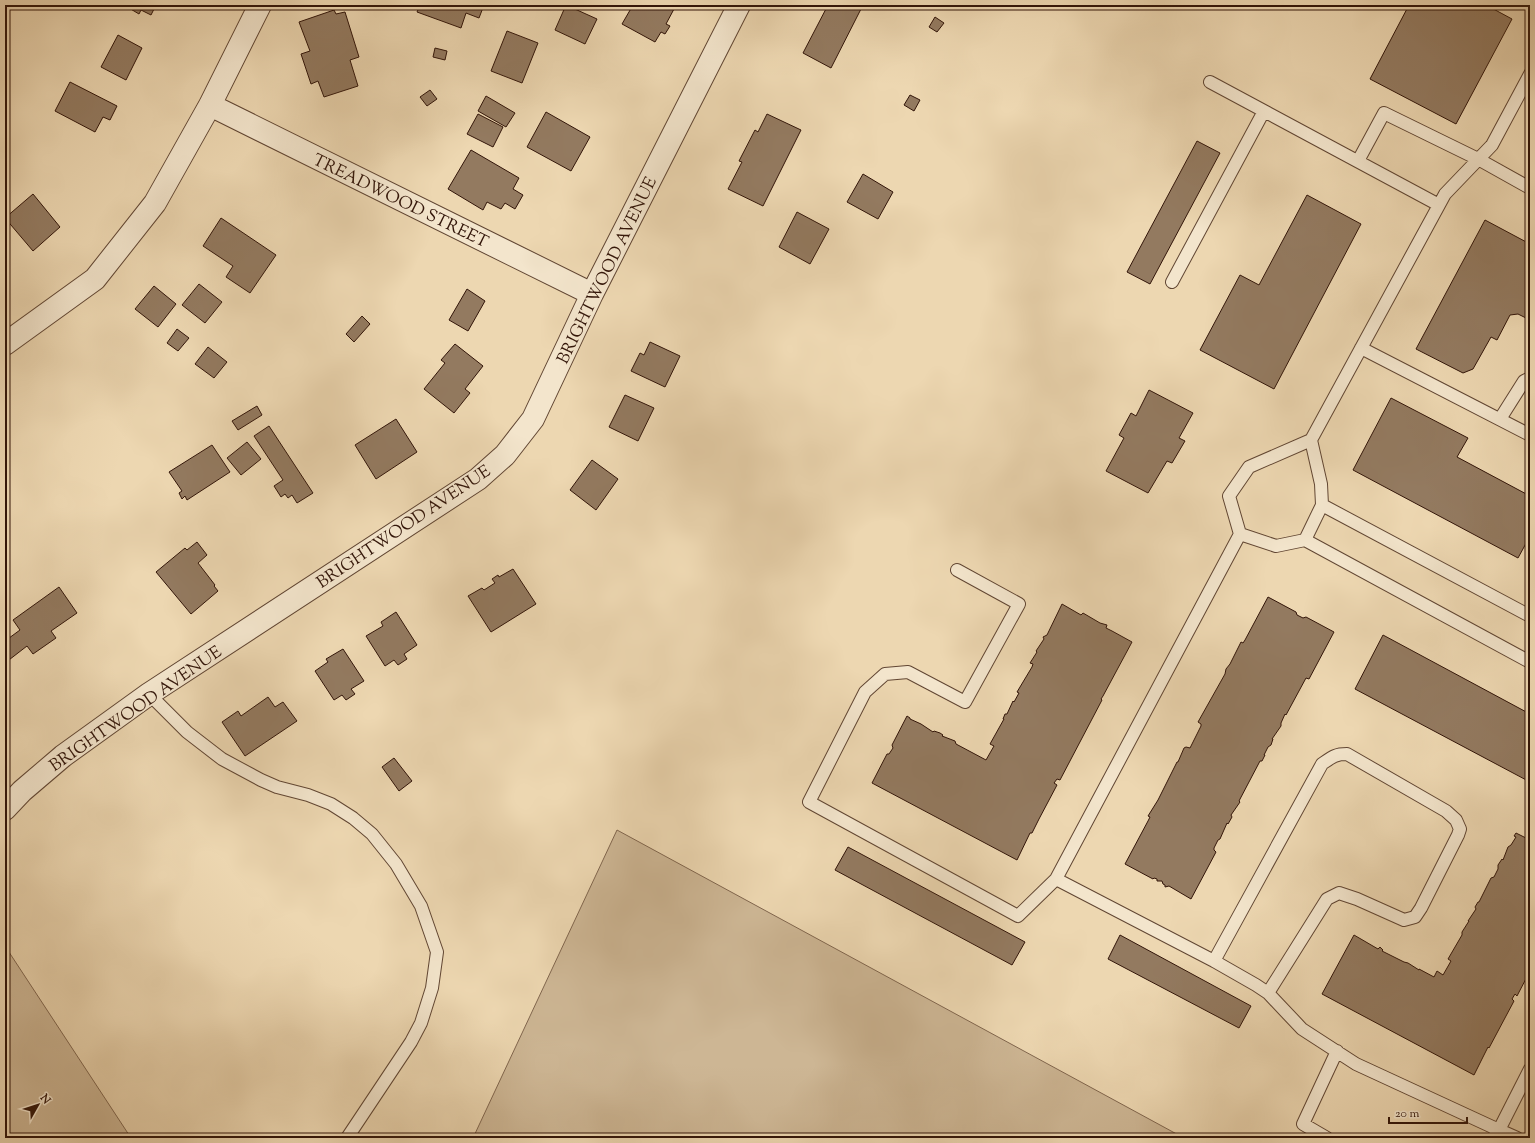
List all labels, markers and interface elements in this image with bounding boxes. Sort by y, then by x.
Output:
street label: TREADWOOD STREET [308,149,492,255]
street label: BRIGHTWOOD AVENUE [552,173,664,368]
street label: BRIGHTWOOD AVENUE [312,460,496,595]
street label: BRIGHTWOOD AVENUE [45,641,227,778]
north arrow [18,1085,58,1125]
text: N [35,1090,54,1108]
scale bar [1389,1099,1467,1125]
text: 20 m [1395,1105,1420,1123]

